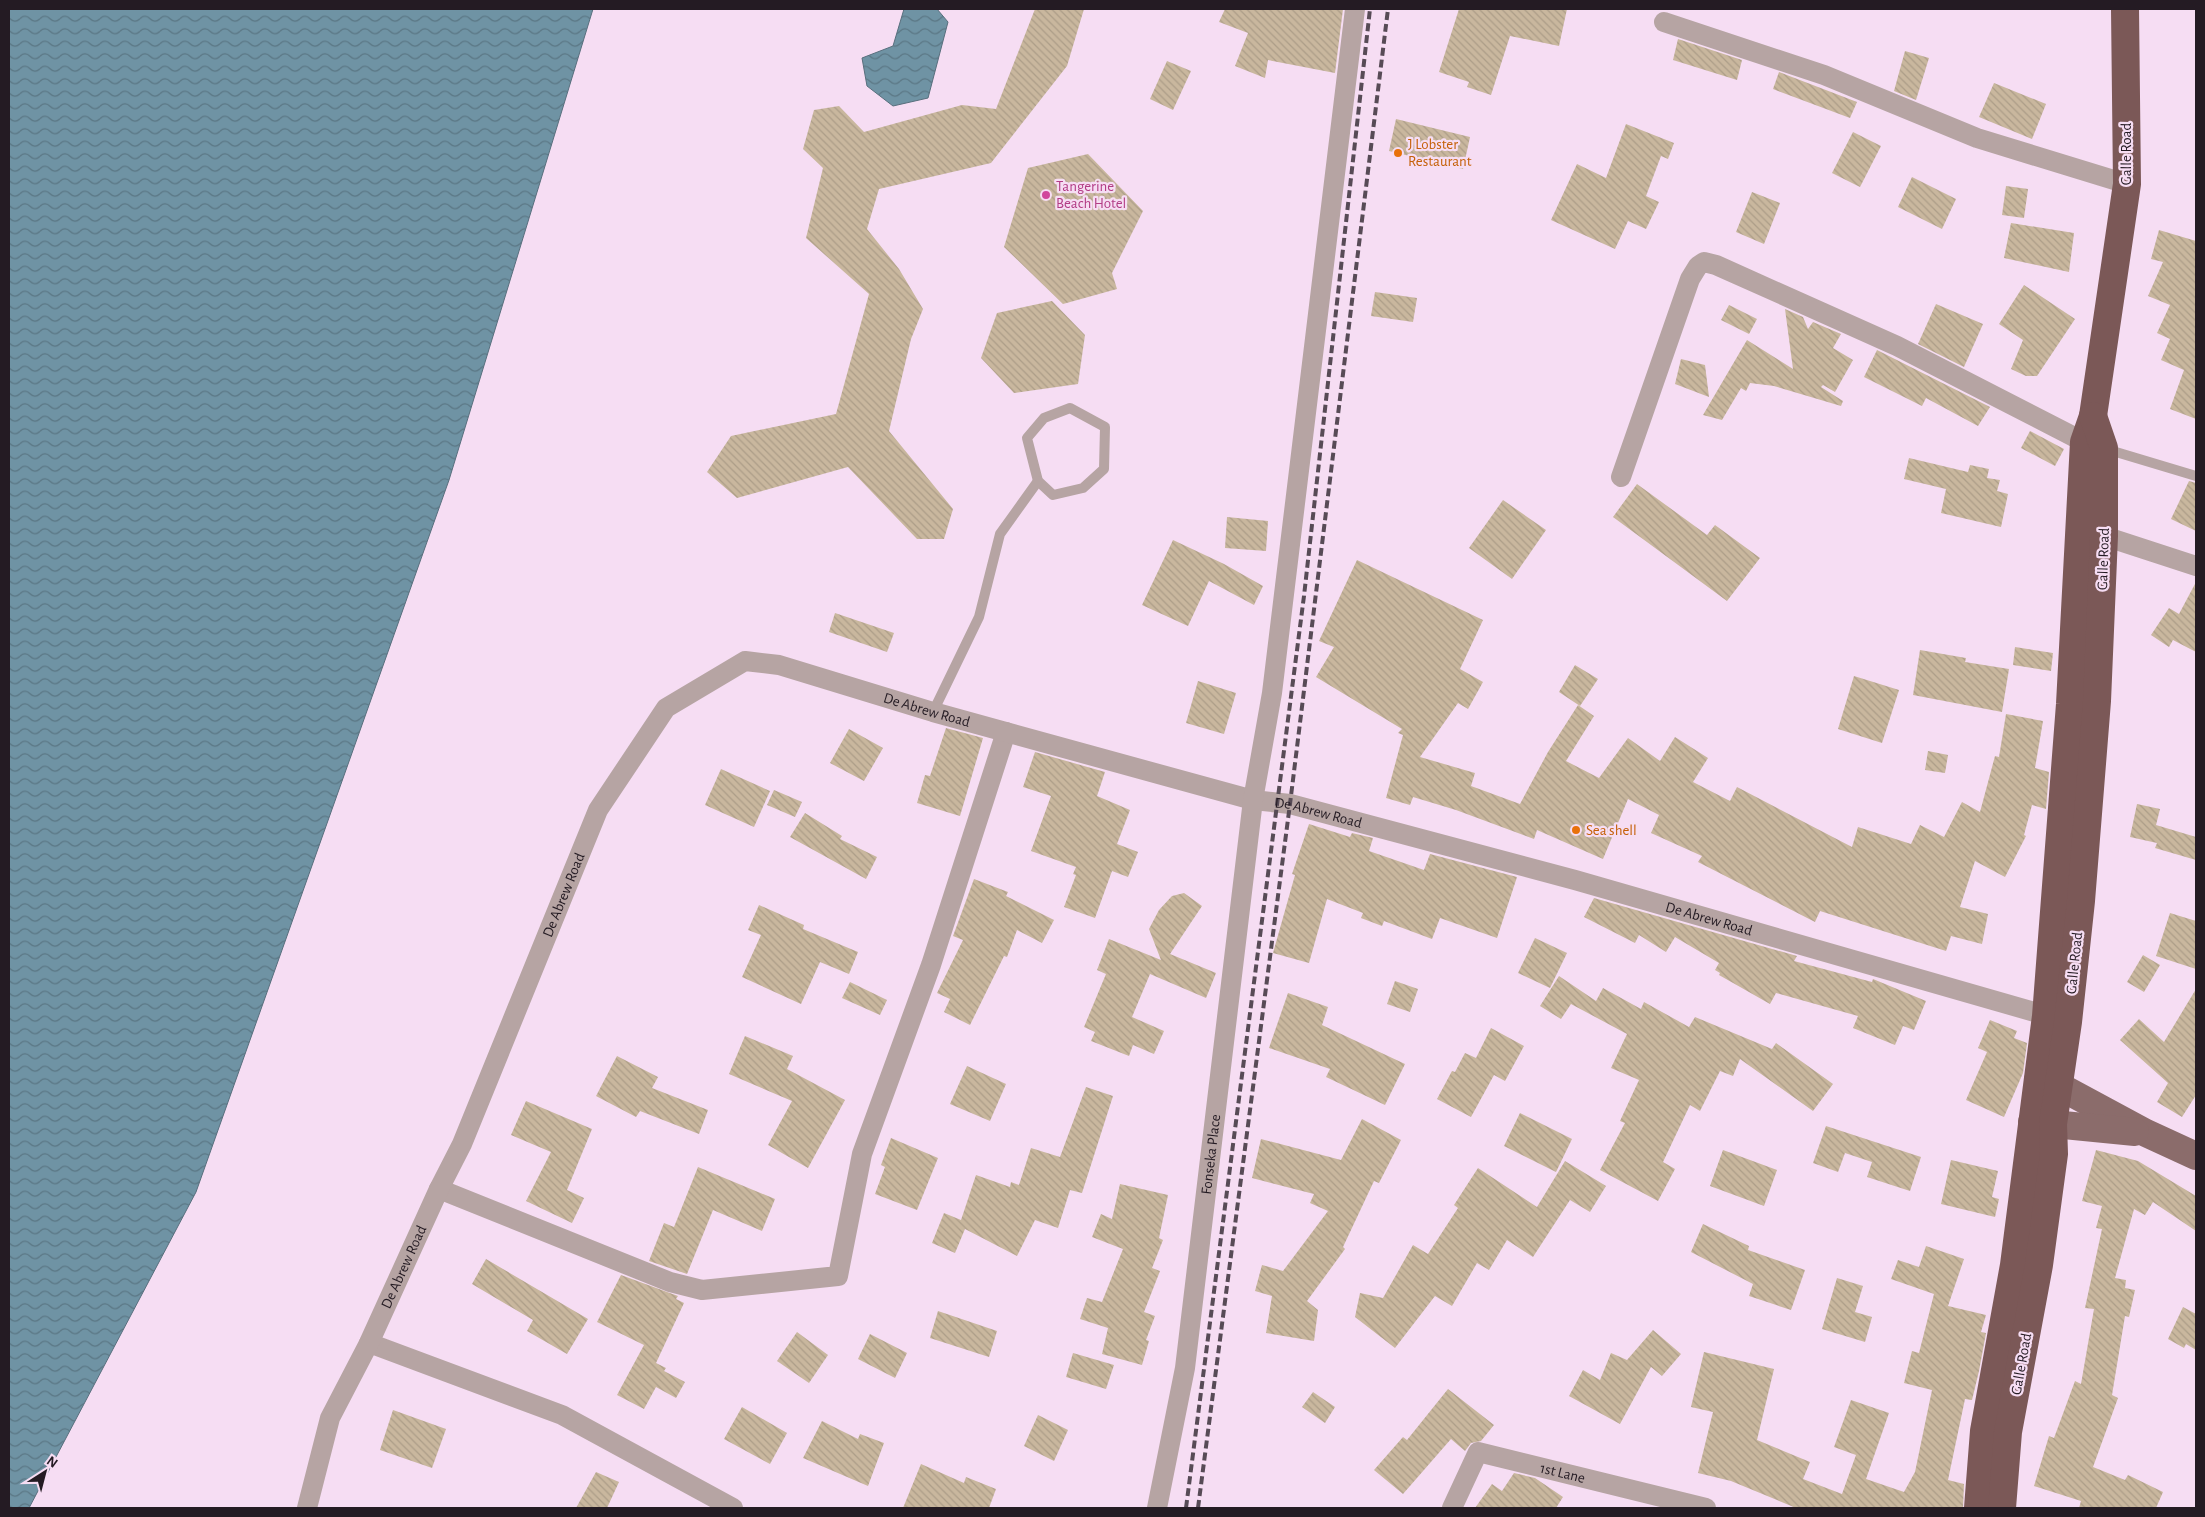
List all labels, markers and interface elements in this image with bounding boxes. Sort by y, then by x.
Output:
street label: Galle Road [2119,123,2134,185]
place label: J Lobster Restaurant [1408,137,1472,169]
marker: J Lobster Restaurant [1392,147,1404,159]
place label: Tangerine Beach Hotel [1056,179,1126,211]
marker: Tangerine Beach Hotel [1040,189,1052,201]
street label: Galle Road [2095,527,2112,590]
street label: De Abrew Road [882,690,972,730]
street label: De Abrew Road [1274,795,1364,831]
place label: Sea shell [1586,823,1637,838]
marker: Sea shell [1570,824,1582,836]
street label: De Abrew Road [540,851,588,939]
street label: De Abrew Road [1664,899,1754,939]
street label: Galle Road [2064,931,2085,995]
street label: Fonseka Place [1199,1113,1223,1195]
street label: De Abrew Road [379,1223,429,1311]
street label: Galle Road [2009,1332,2034,1396]
north arrow [20,1447,70,1497]
text: N [44,1454,60,1471]
street label: 1st Lane [1539,1461,1587,1486]

